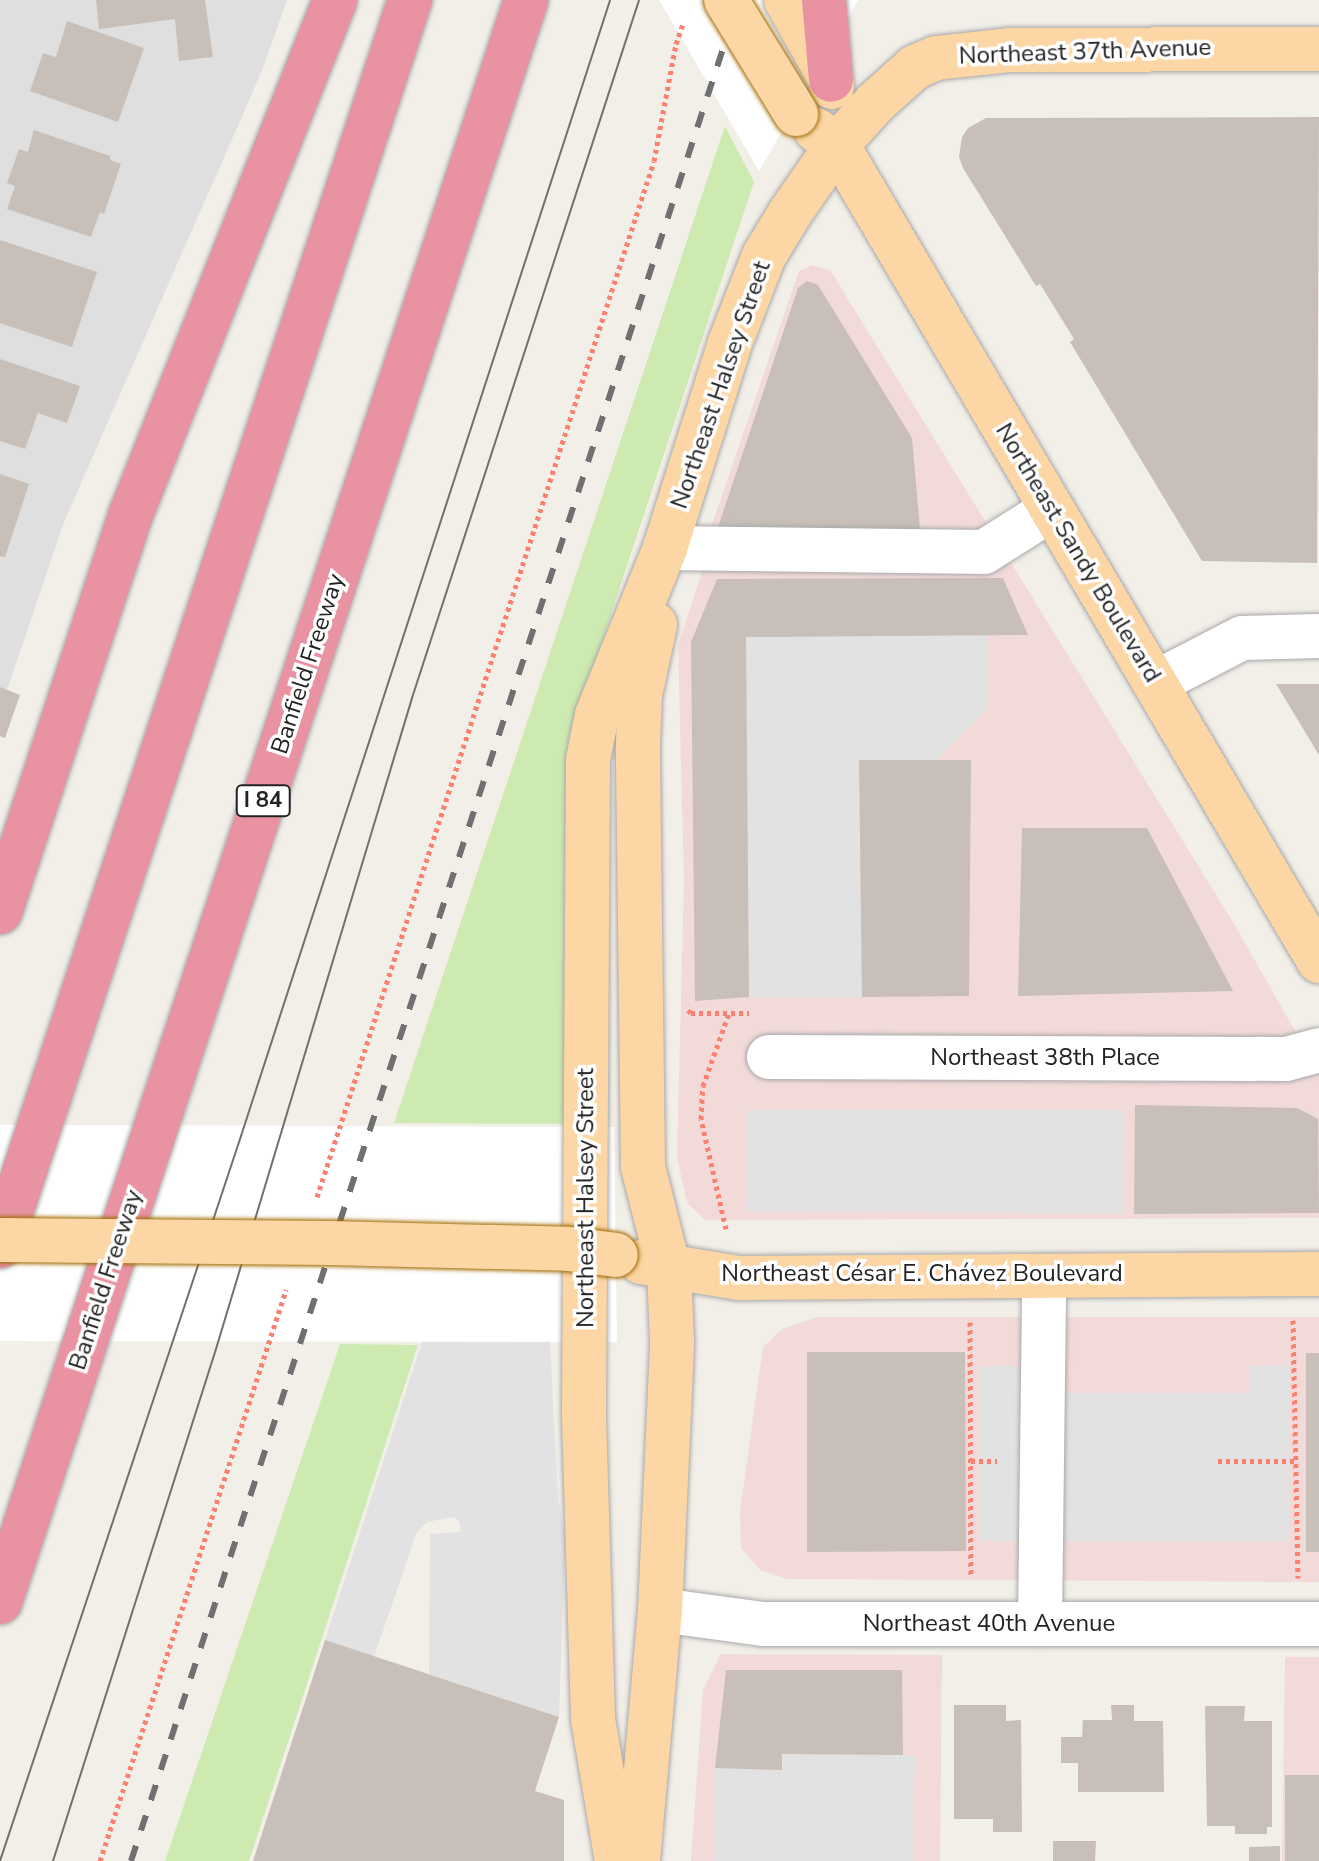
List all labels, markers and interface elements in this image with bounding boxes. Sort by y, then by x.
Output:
street label: Northeast 37th Avenue [958,33,1212,71]
street label: Northeast Halsey Street [665,257,777,513]
street label: Northeast Sandy Boulevard [989,418,1167,688]
street label: Banfield Freeway [265,570,351,758]
road number: I 84 [235,783,291,819]
street label: Northeast 38th Place [930,1044,1160,1072]
street label: Northeast Halsey Street [572,1068,600,1328]
street label: Banfield Freeway [63,1186,149,1374]
street label: Northeast César E. Chávez Boulevard [721,1260,1123,1288]
street label: Northeast 40th Avenue [863,1610,1115,1638]

